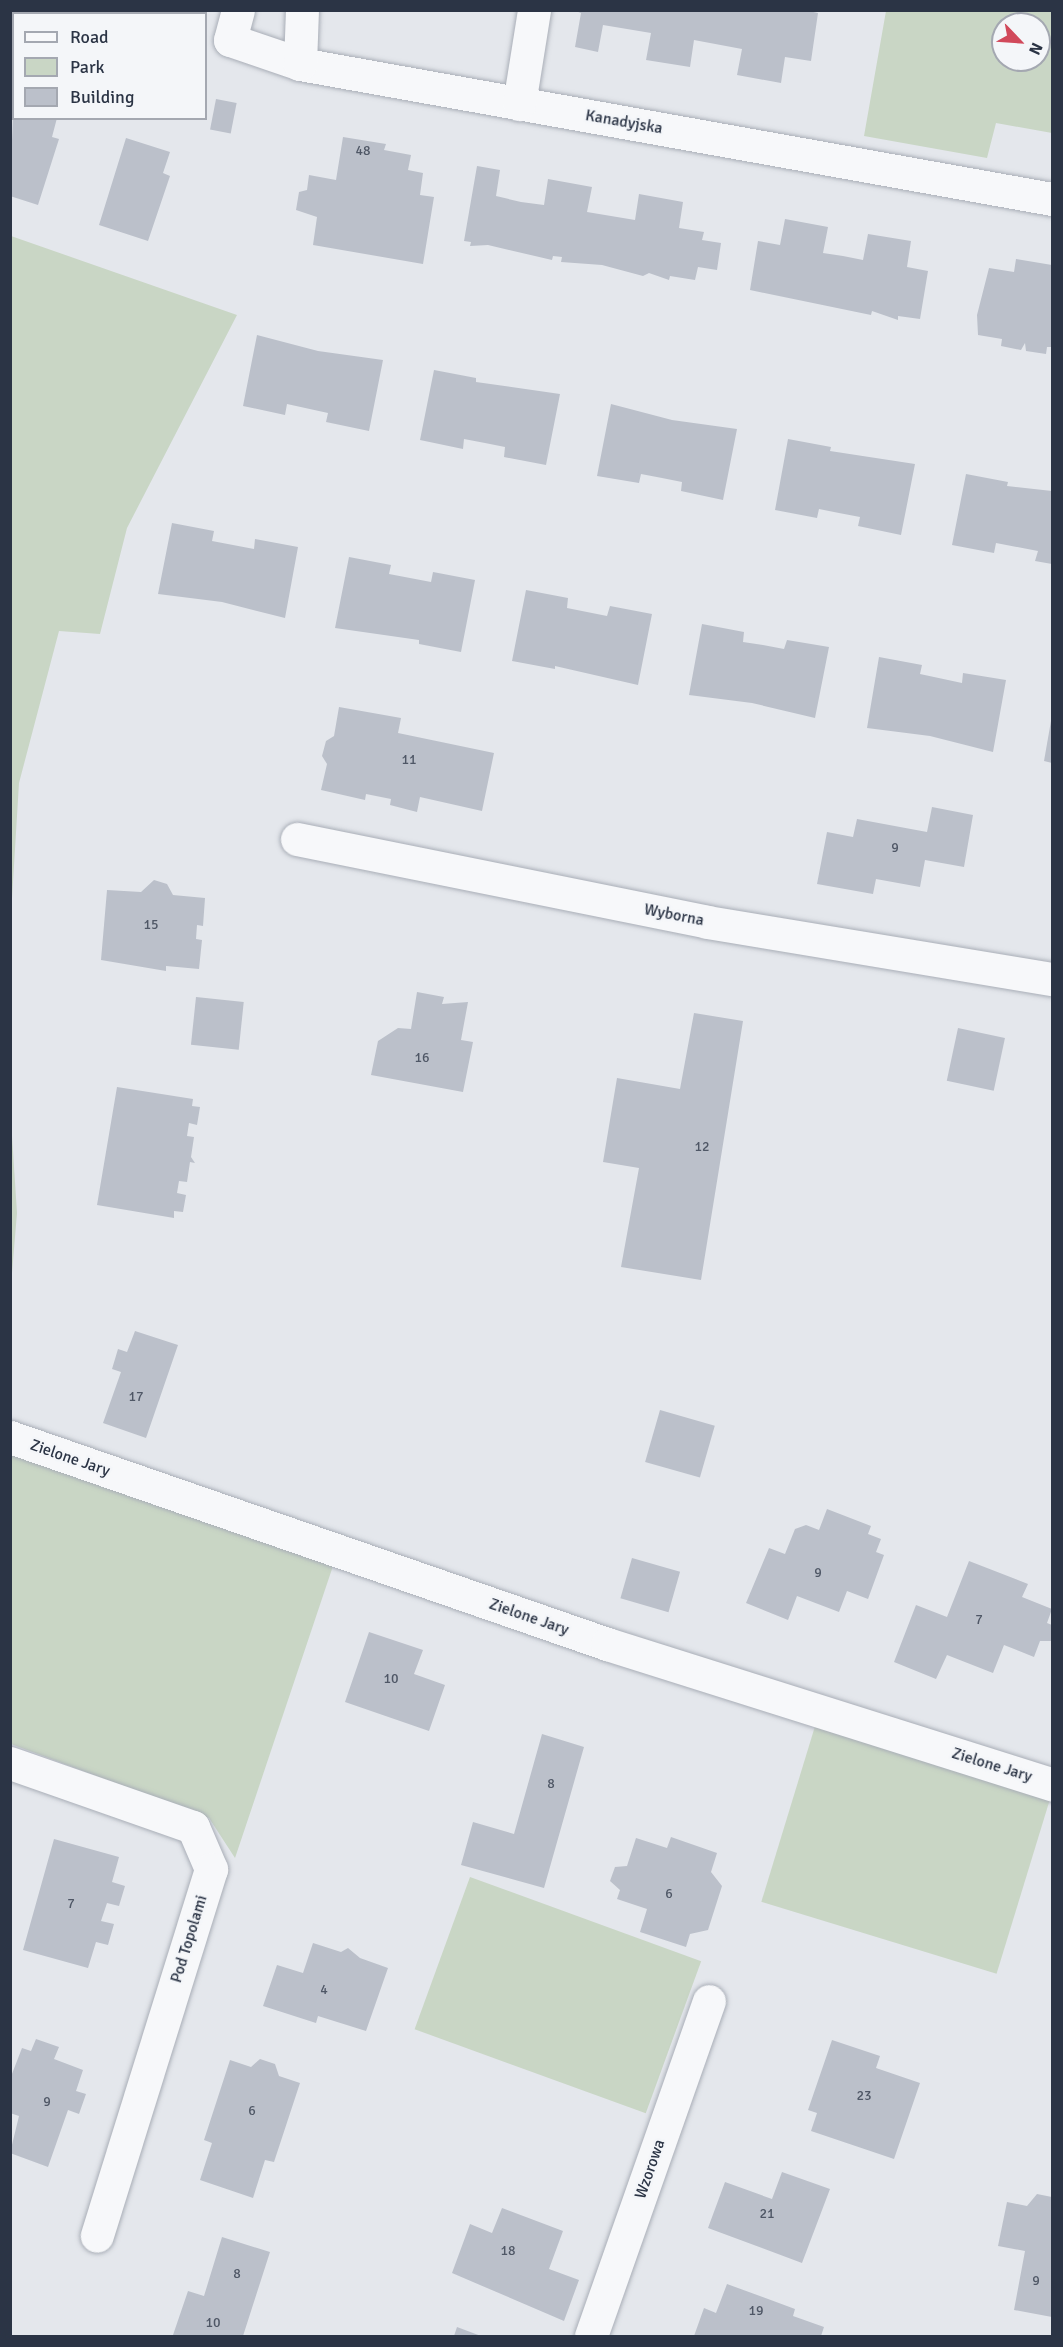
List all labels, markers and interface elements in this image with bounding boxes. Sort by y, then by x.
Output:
legend [12,12,207,120]
north arrow [991,12,1051,72]
text: Road [70,26,109,48]
text: N [1024,39,1047,58]
text: Park [70,56,105,78]
text: Building [70,86,134,108]
street label: Kanadyjska [584,106,664,138]
house number: 48 [355,143,371,159]
house number: 11 [401,752,417,768]
house number: 9 [891,840,899,856]
street label: Wyborna [642,900,706,930]
house number: 15 [143,917,159,933]
house number: 16 [414,1050,430,1066]
house number: 12 [694,1139,710,1155]
house number: 17 [128,1389,144,1405]
street label: Zielone Jary [28,1435,112,1481]
house number: 9 [814,1565,822,1581]
street label: Zielone Jary [487,1594,571,1640]
house number: 7 [975,1612,983,1628]
house number: 10 [383,1671,399,1687]
street label: Zielone Jary [949,1744,1035,1786]
house number: 8 [547,1776,555,1792]
house number: 6 [665,1886,673,1902]
street label: Pod Topolami [167,1893,211,1985]
house number: 7 [67,1896,75,1912]
house number: 4 [320,1982,328,1998]
house number: 23 [856,2088,872,2104]
house number: 9 [43,2094,51,2110]
house number: 6 [248,2103,256,2119]
street label: Wzorowa [631,2137,669,2201]
house number: 21 [759,2206,775,2222]
house number: 18 [500,2243,516,2259]
house number: 8 [233,2266,241,2282]
house number: 9 [1032,2273,1040,2289]
house number: 19 [748,2303,764,2319]
house number: 10 [205,2315,221,2331]

